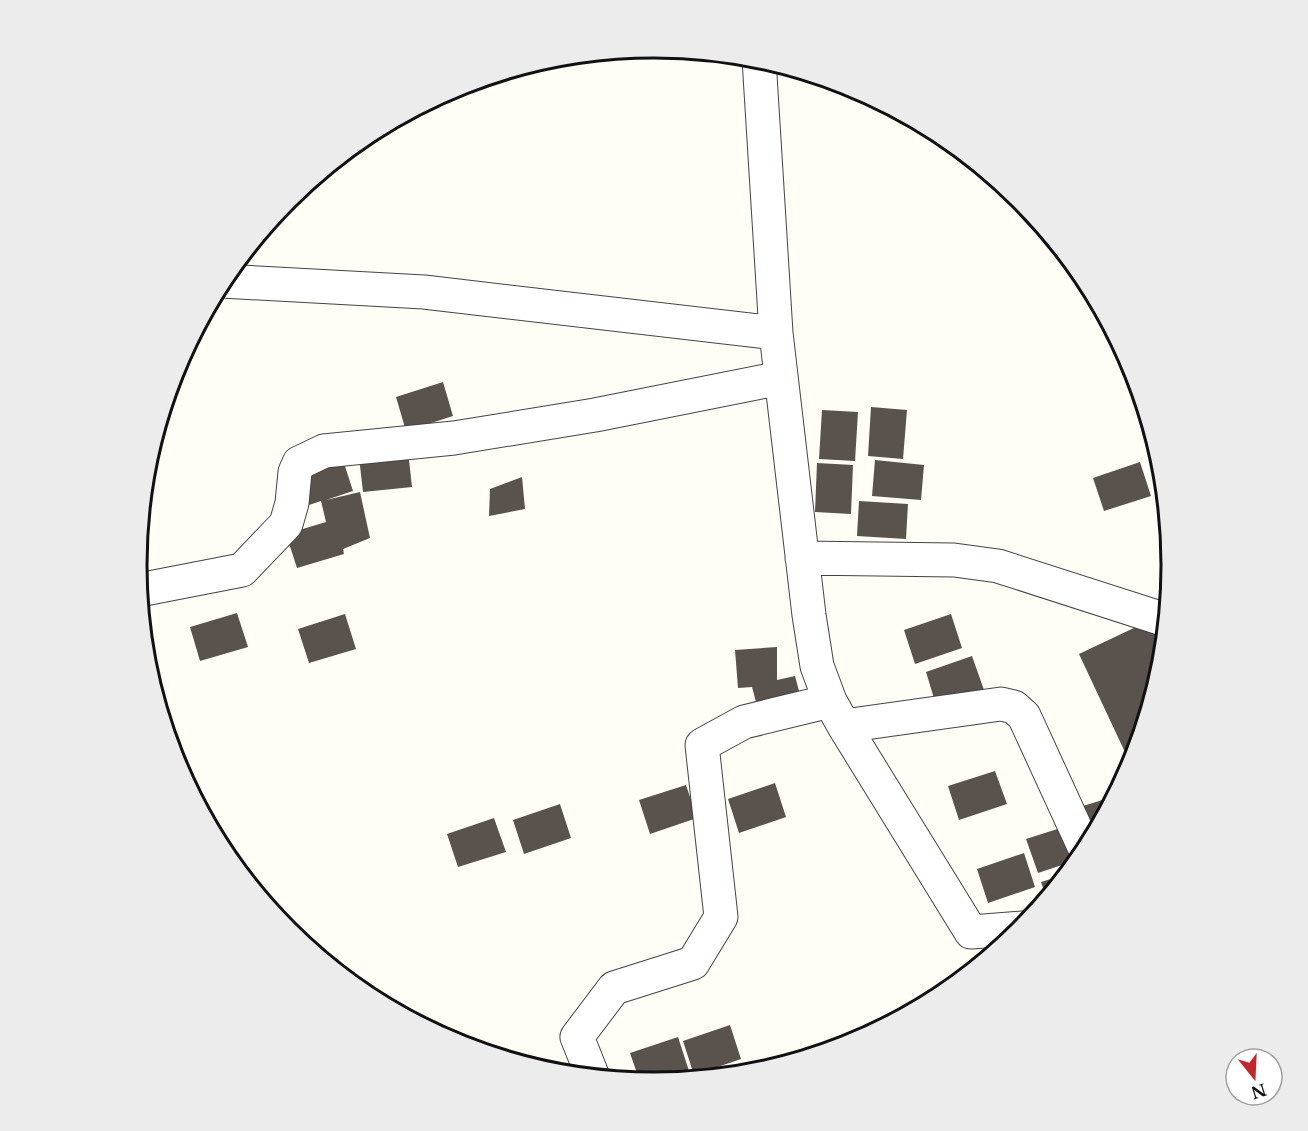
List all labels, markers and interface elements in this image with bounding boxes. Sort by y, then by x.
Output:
north arrow [1224,1047,1284,1107]
text: N [1248,1079,1269,1103]

